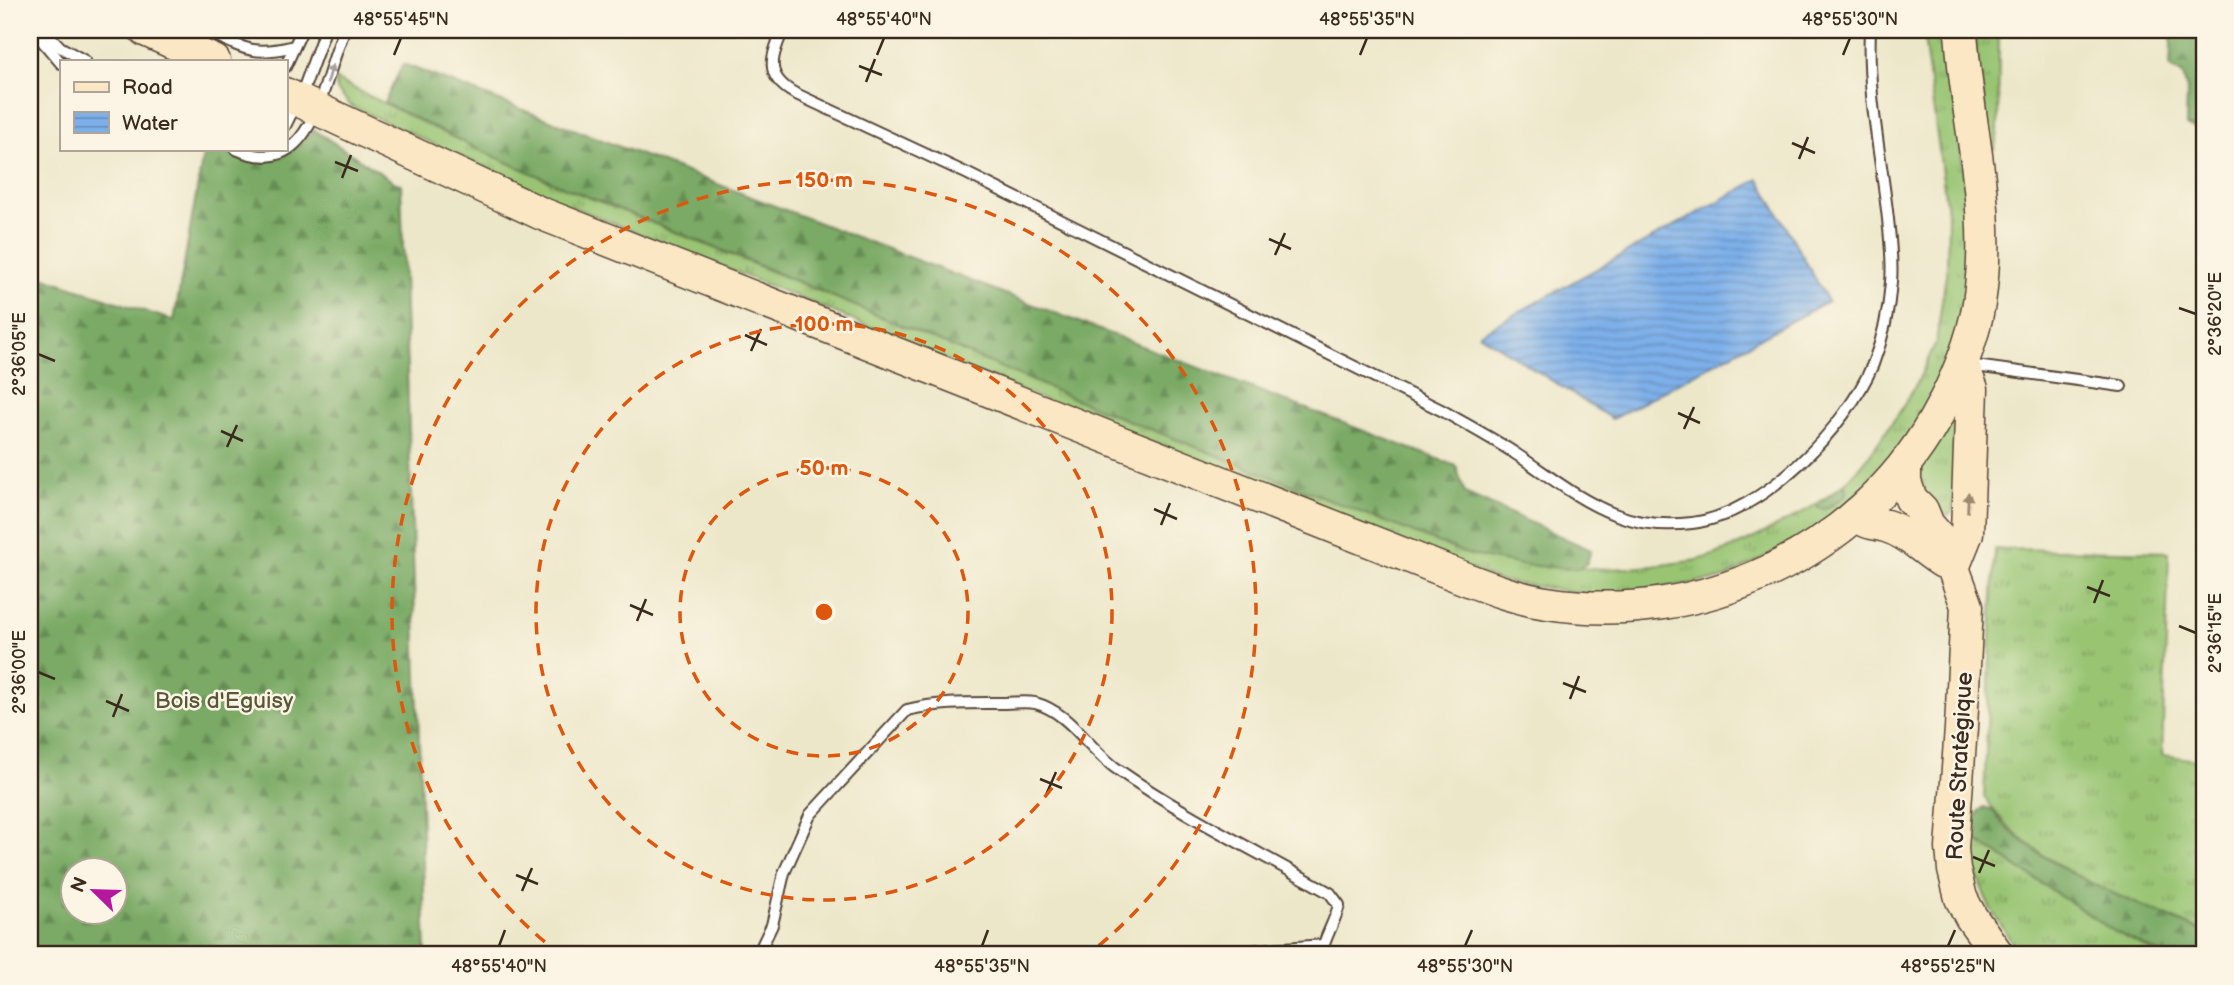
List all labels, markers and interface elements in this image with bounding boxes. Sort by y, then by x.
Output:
text: 48°55'45"N [353,9,449,30]
text: 48°55'40"N [836,9,932,30]
text: 48°55'35"N [1319,9,1415,30]
text: 48°55'30"N [1802,9,1898,30]
legend [60,60,287,150]
one-way arrow [326,64,336,85]
text: Road [122,75,173,100]
text: Water [122,111,178,136]
text: 150 m [795,168,853,193]
text: 2°36'20"E [2205,272,2226,356]
text: 2°36'05"E [9,312,30,396]
text: 100 m [795,312,853,337]
text: 50 m [800,456,848,481]
one-way arrow [1963,491,1974,513]
text: 2°36'15"E [2205,593,2226,673]
centre of rings [812,600,836,624]
text: 2°36'00"E [9,630,30,714]
street label: Route Stratégique [1941,671,1979,861]
park label: Bois d'Eguisy [155,687,294,715]
north arrow [60,856,130,926]
text: N [66,874,93,896]
text: 48°55'40"N [451,956,547,977]
text: 48°55'35"N [934,956,1030,977]
text: 48°55'30"N [1417,956,1513,977]
text: 48°55'25"N [1900,956,1996,977]

